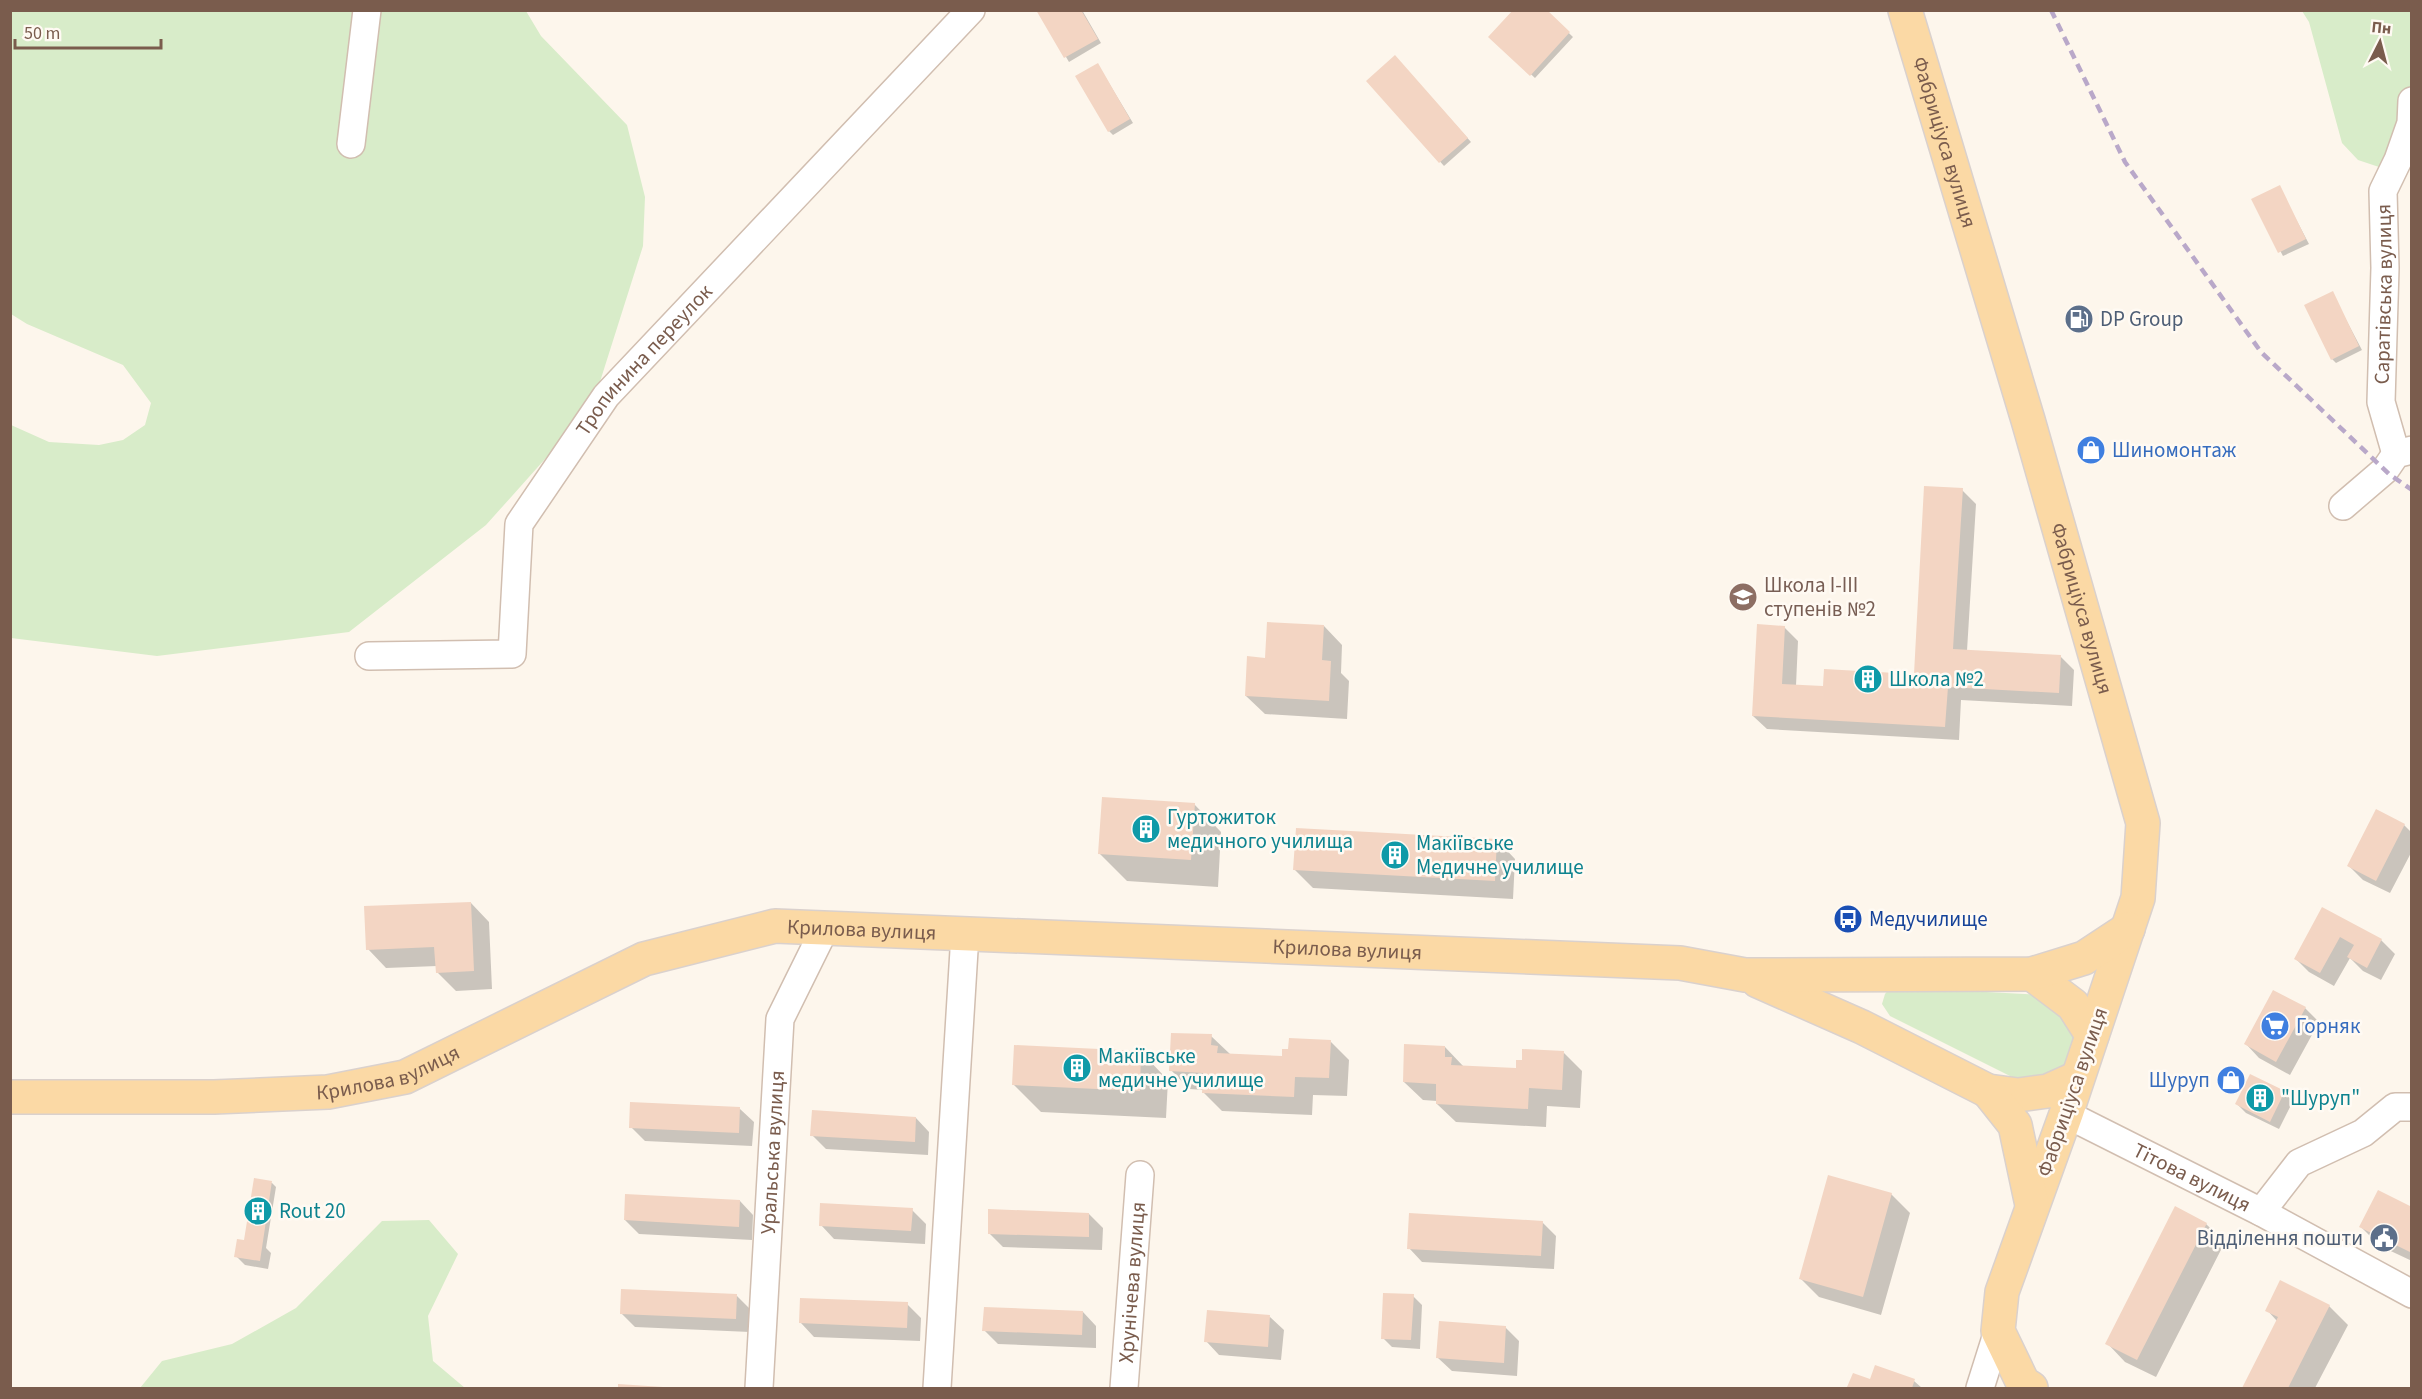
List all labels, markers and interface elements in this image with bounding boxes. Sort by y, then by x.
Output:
scale bar [15,12,160,50]
north arrow [2350,12,2410,72]
text: Пн [2370,16,2393,40]
text: 50 m [24,21,60,46]
street label: Фабриціуса вулиця [1905,53,1984,231]
street label: Саратівська вулиця [2367,204,2400,385]
street label: Тропинина переулок [568,277,720,442]
fuel station icon: DP Group [2063,303,2095,335]
place label: DP Group [2100,304,2184,334]
shop icon: Шиномонтаж [2075,434,2107,466]
place label: Шиномонтаж [2112,435,2237,465]
street label: Фабриціуса вулиця [2043,519,2120,698]
place label: Школа I-III ступенів №2 [1764,570,1876,624]
school or university icon: Школа I-III ступенів №2 [1727,581,1759,613]
building icon: Школа №2 [1852,663,1884,695]
place label: Школа №2 [1889,664,1984,694]
place label: Гуртожиток медичного училища [1167,802,1353,856]
building icon: Гуртожиток медичного училища [1130,813,1162,845]
place label: Макіївське Медичне училище [1416,828,1584,882]
building icon: Макіївське Медичне училище [1379,839,1411,871]
bus stop icon: Медучилище [1832,903,1864,935]
place label: Медучилище [1869,904,1988,934]
street label: Крилова вулиця [786,912,937,948]
street label: Крилова вулиця [1272,931,1423,967]
street label: Фабриціуса вулиця [2029,1003,2115,1181]
supermarket icon: Горняк [2259,1010,2291,1042]
place label: Горняк [2296,1011,2361,1041]
street label: Крилова вулиця [315,1037,465,1108]
place label: Макіївське медичне училище [1098,1041,1264,1095]
building icon: Макіївське медичне училище [1061,1052,1093,1084]
shop icon: Шуруп [2215,1064,2247,1096]
place label: Шуруп [2149,1065,2210,1095]
street label: Уральська вулиця [753,1070,792,1235]
building icon: "Шуруп" [2244,1082,2276,1114]
place label: "Шуруп" [2281,1083,2360,1113]
street label: Тітова вулиця [2128,1135,2256,1220]
building icon: Rout 20 [242,1195,274,1227]
place label: Rout 20 [279,1196,346,1226]
street label: Хрунічева вулиця [1111,1201,1153,1364]
public building icon: Відділення пошти [2368,1222,2400,1254]
place label: Відділення пошти [2197,1223,2363,1253]

